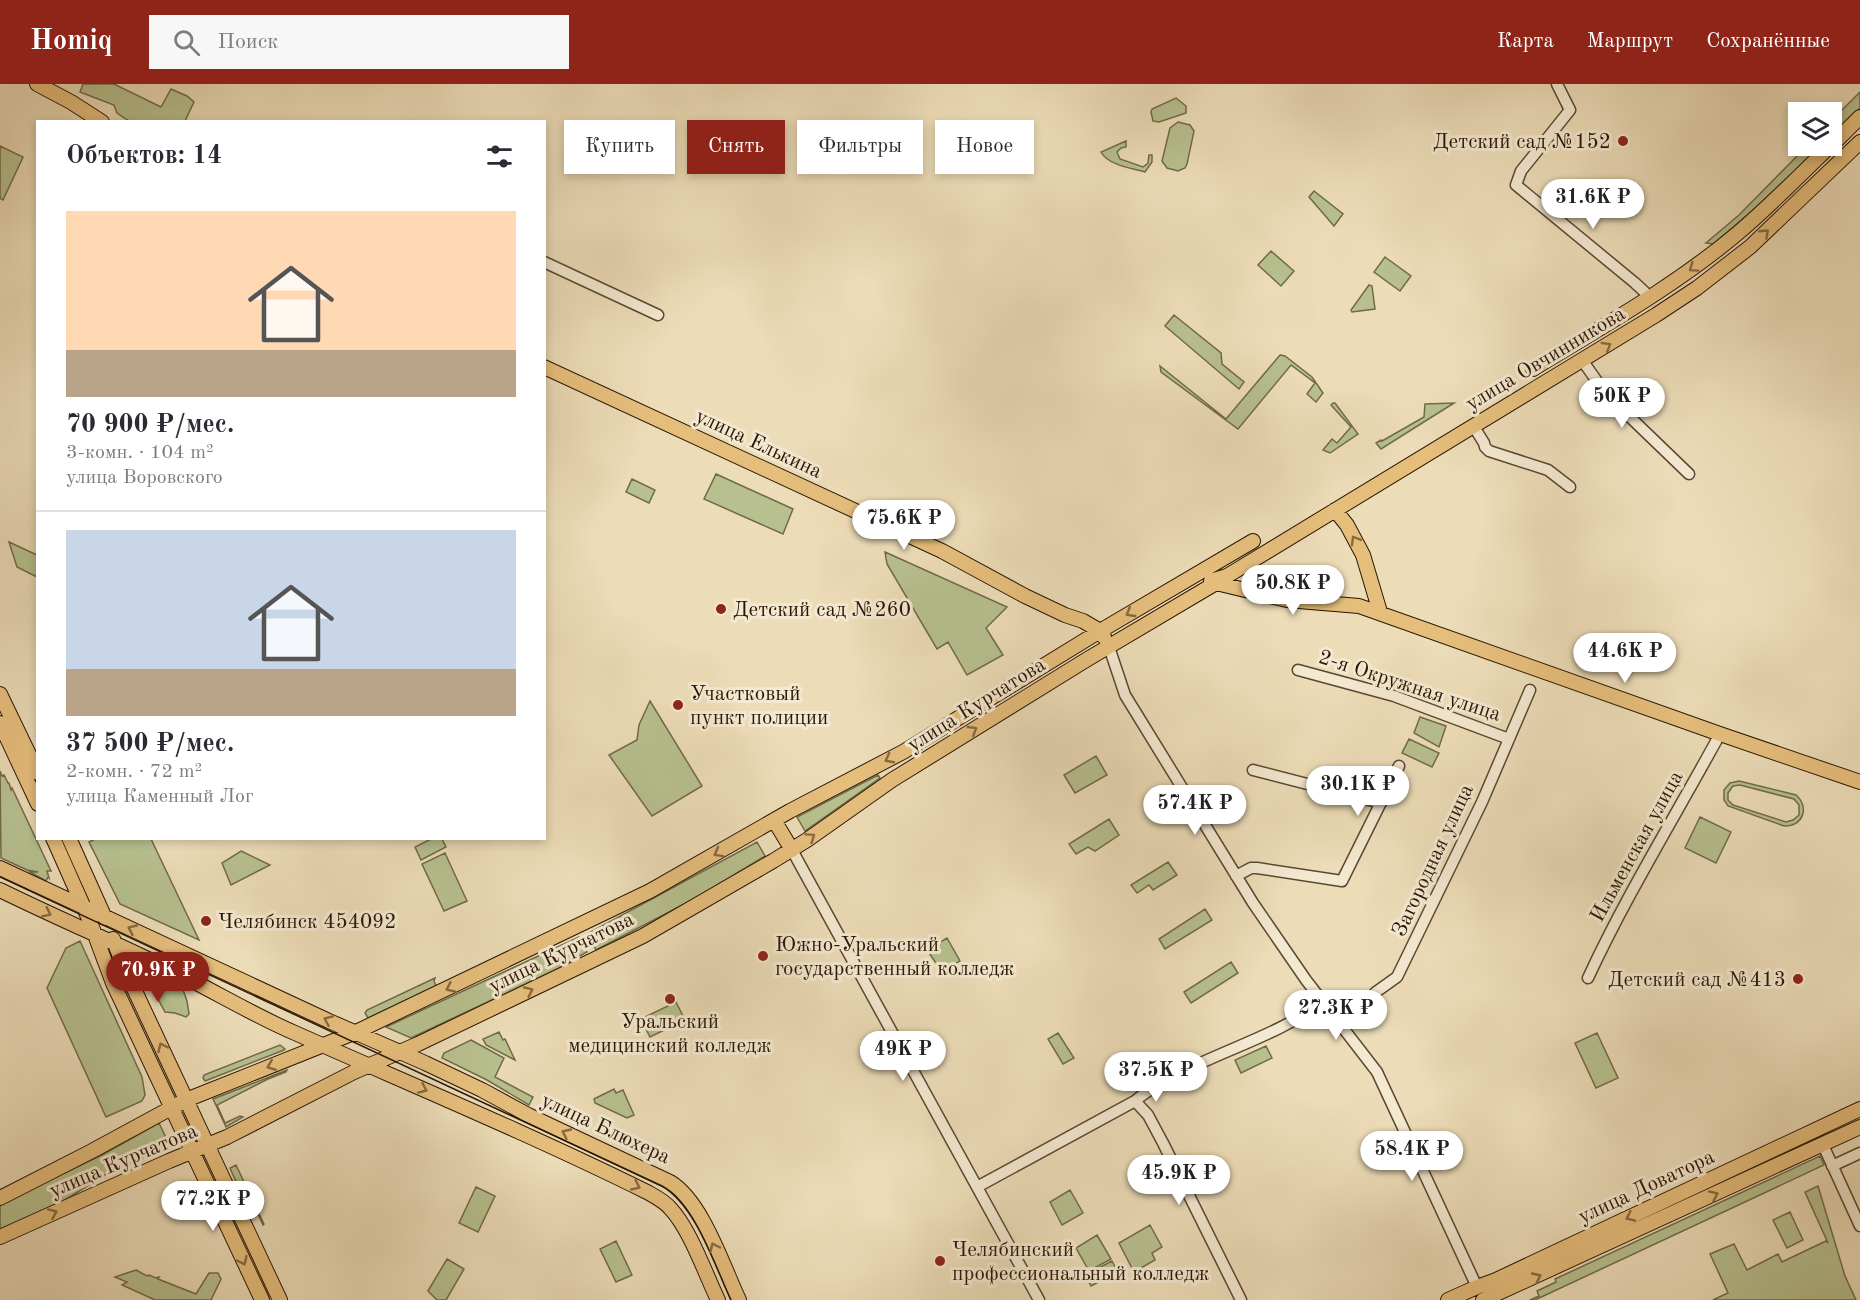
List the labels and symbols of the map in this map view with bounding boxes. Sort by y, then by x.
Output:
place label: Детский сад №152 [1433,132,1611,153]
marker: Детский сад №152 [1616,134,1630,148]
pin: 31.6K ₽ [1538,179,1648,230]
one-way arrow [1759,229,1769,240]
one-way arrow [1688,261,1699,272]
street label: улица Овчинникова [1462,303,1629,415]
one-way arrow [1601,341,1611,353]
pin: 50K ₽ [1580,378,1664,429]
street label: улица Елькина [692,406,825,483]
pin: 75.6K ₽ [849,500,959,551]
one-way arrow [1351,536,1362,546]
pin: 50.8K ₽ [1238,565,1348,616]
place label: Детский сад №260 [733,600,911,621]
marker: Детский сад №260 [714,602,728,616]
one-way arrow [1126,606,1136,618]
pin: 44.6K ₽ [1570,633,1680,684]
street label: 2-я Окружная улица [1316,647,1503,726]
street label: улица Курчатова [904,654,1050,756]
place label: Участковый пункт полиции [690,684,828,729]
marker: Участковый пункт полиции [671,698,685,712]
one-way arrow [967,725,977,737]
one-way arrow [884,752,895,763]
pin: 30.1K ₽ [1303,766,1413,817]
street label: Ильменская улица [1587,768,1688,926]
street label: Загородная улица [1389,781,1478,940]
pin: 57.4K ₽ [1140,785,1250,836]
one-way arrow [804,834,815,845]
one-way arrow [714,846,724,857]
one-way arrow [41,905,52,917]
street label: улица Курчатова [486,909,638,998]
place label: Челябинск 454092 [218,912,396,933]
marker: Челябинск 454092 [199,914,213,928]
one-way arrow [127,924,138,936]
place label: Южно-Уральский государственный колледж [775,935,1014,980]
marker: Южно-Уральский государственный колледж [756,949,770,963]
pin: 70.9K ₽ [103,952,213,1003]
place label: Детский сад №413 [1608,970,1786,991]
marker: Детский сад №413 [1791,972,1805,986]
one-way arrow [445,980,456,992]
one-way arrow [522,986,533,998]
pin: 27.3K ₽ [1281,990,1391,1041]
marker: Уральский медицинский колледж [663,992,677,1006]
place label: Уральский медицинский колледж [569,1012,772,1057]
one-way arrow [323,1015,334,1027]
pin: 49K ₽ [861,1031,945,1082]
one-way arrow [157,1042,169,1053]
pin: 37.5K ₽ [1101,1052,1211,1103]
one-way arrow [266,1058,277,1071]
one-way arrow [417,1082,428,1094]
street label: улица Блюхера [538,1090,673,1168]
street label: улица Курчатова [47,1121,201,1202]
one-way arrow [562,1128,573,1140]
pin: 58.4K ₽ [1357,1131,1467,1182]
street label: улица Доватора [1575,1147,1718,1228]
pin: 45.9K ₽ [1124,1155,1234,1206]
one-way arrow [629,1179,640,1191]
pin: 77.2K ₽ [158,1181,268,1232]
one-way arrow [1708,1191,1719,1203]
one-way arrow [47,1208,58,1220]
one-way arrow [1625,1210,1636,1222]
place label: Челябинский профессиональный колледж [952,1240,1209,1285]
one-way arrow [710,1242,722,1253]
marker: Челябинский профессиональный колледж [933,1254,947,1268]
one-way arrow [236,1255,248,1266]
one-way arrow [1531,1272,1542,1284]

